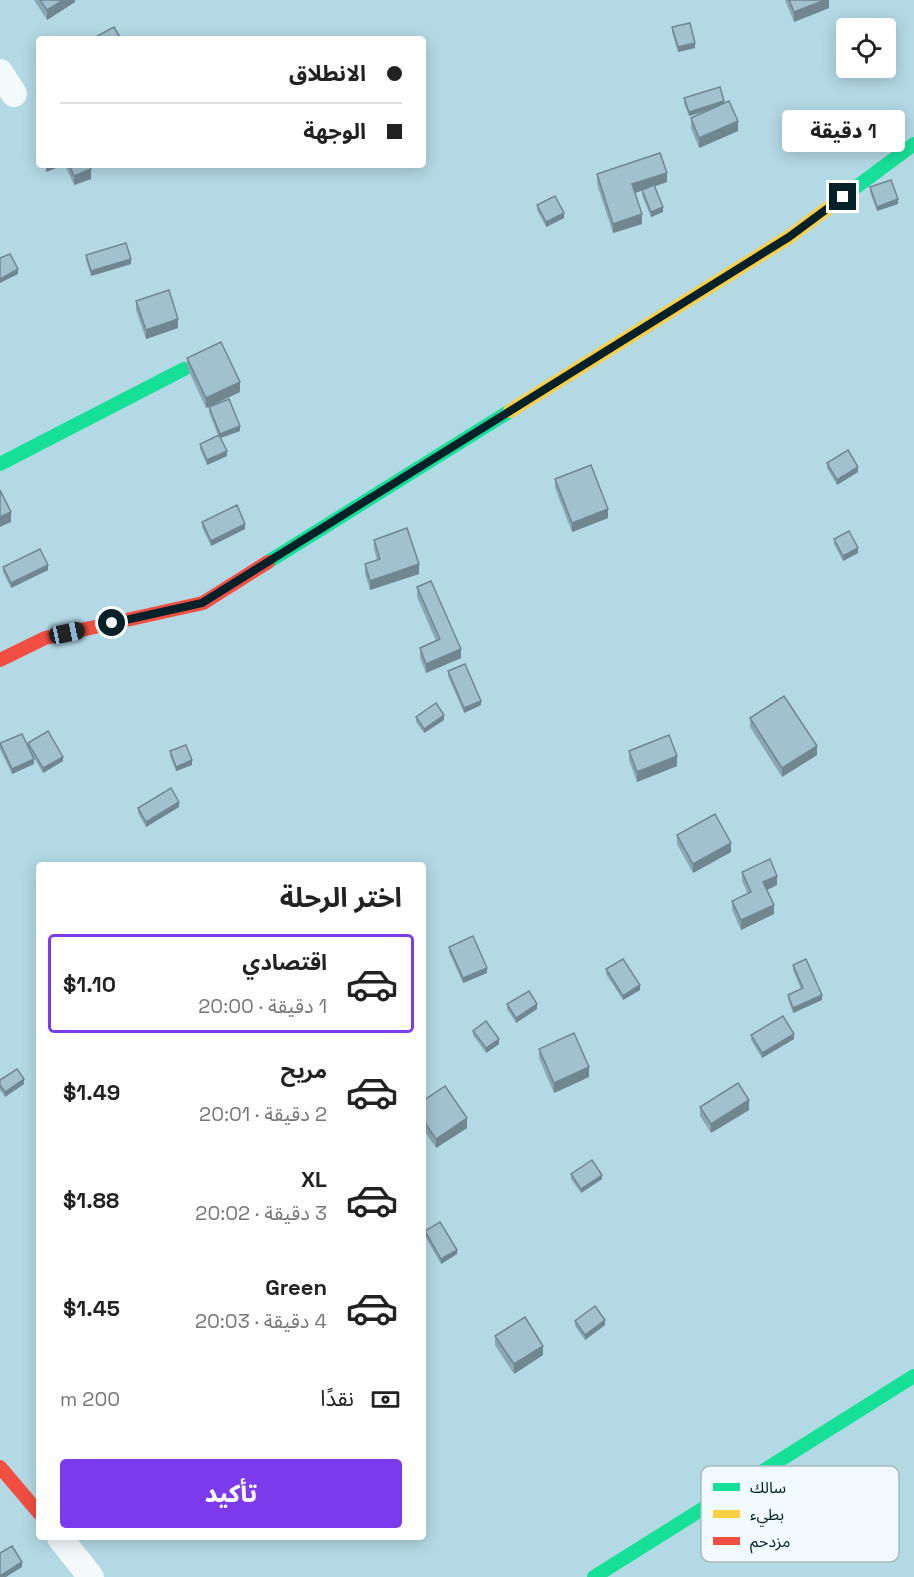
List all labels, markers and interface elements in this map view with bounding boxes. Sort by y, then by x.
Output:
map controls [836,18,896,78]
button: locate [836,18,896,78]
text: الانطلاق [289,59,366,87]
callout: 1 دقيقة [782,110,904,152]
text: الوجهة [303,117,366,145]
text: 1 دقيقة [810,118,877,144]
route end [829,183,856,210]
route start [98,609,125,636]
car [48,620,86,646]
text: اختر الرحلة [280,880,402,915]
text: اقتصادي [242,948,327,976]
icon: car [345,957,399,1011]
text: $1.10 [63,970,116,998]
text: 1 دقيقة · 20:00 [198,993,327,1019]
text: مريح [281,1056,327,1084]
icon: car [345,1065,399,1119]
text: $1.49 [63,1078,120,1106]
text: 2 دقيقة · 20:01 [199,1101,327,1127]
text: XL [301,1165,327,1193]
icon: car [345,1173,399,1227]
text: $1.88 [63,1186,119,1214]
text: 3 دقيقة · 20:02 [195,1200,327,1226]
text: Green [265,1273,327,1301]
icon: car [345,1281,399,1335]
text: $1.45 [63,1294,120,1322]
text: 4 دقيقة · 20:03 [195,1308,327,1334]
icon: cash [369,1383,402,1416]
text: نقدًا [320,1384,354,1412]
text: 200 m [60,1386,120,1412]
button: تأكيد [60,1459,402,1528]
legend [701,1466,899,1562]
text: سالك [750,1477,786,1498]
text: بطيء [750,1504,784,1527]
text: مزدحم [750,1531,790,1554]

